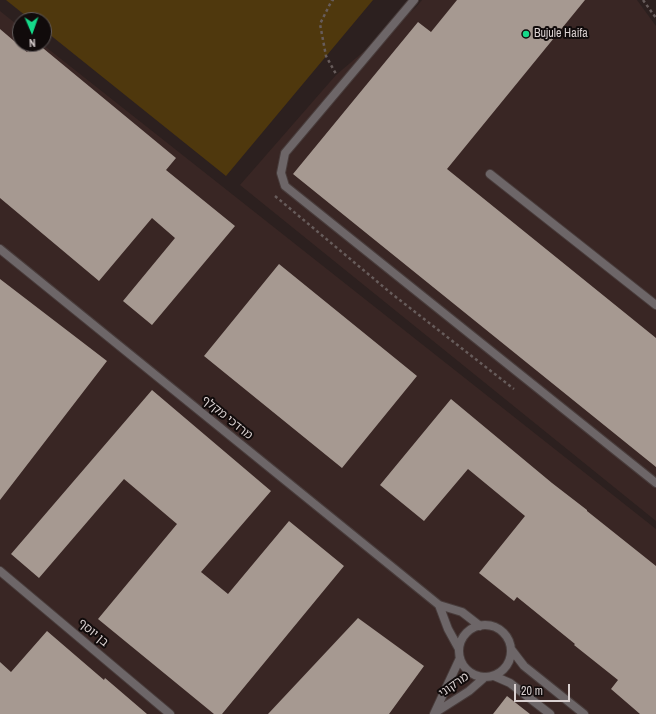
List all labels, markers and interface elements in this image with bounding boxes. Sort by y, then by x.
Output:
north arrow [12,12,52,52]
place label: Bujule Haifa [534,27,588,41]
marker: Bujule Haifa [521,29,531,39]
text: N [29,36,36,50]
street label: מרדכי מקלף [199,393,255,443]
street label: בן יוסף [75,616,111,650]
street label: מרקוני [436,670,472,700]
scale bar [516,676,572,702]
text: 20 m [521,683,543,699]

